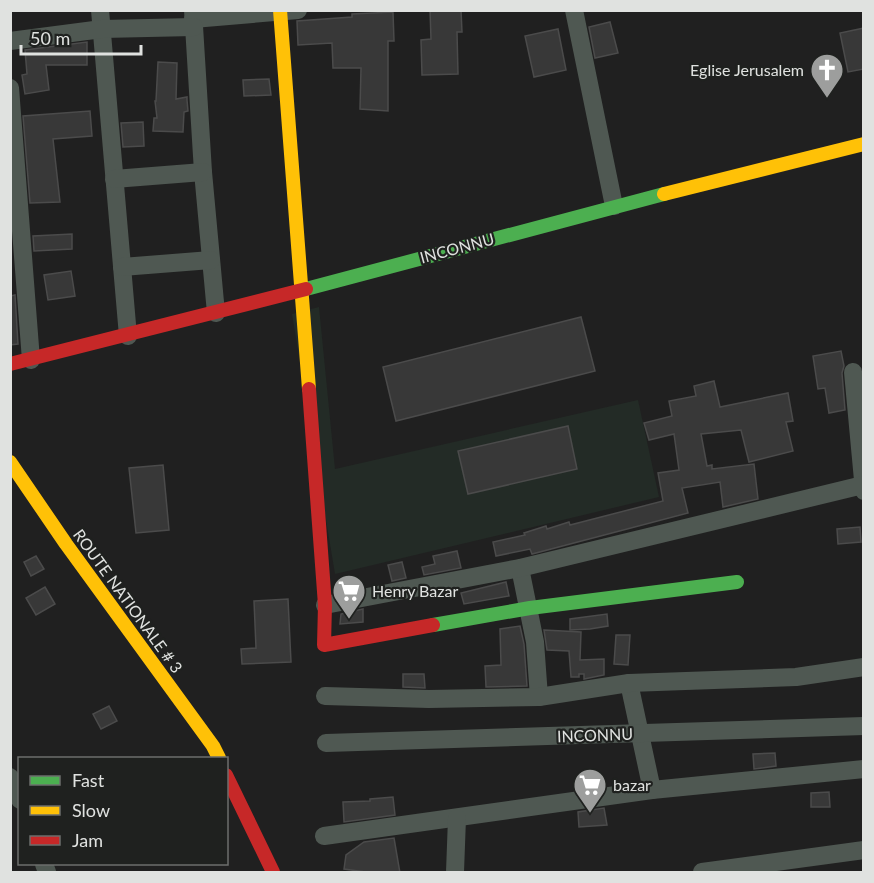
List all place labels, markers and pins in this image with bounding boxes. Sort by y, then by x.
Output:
church icon: Eglise Jerusalem [809,52,845,99]
place label: Eglise Jerusalem [690,60,804,79]
supermarket icon: Henry Bazar [331,573,367,620]
place label: Henry Bazar [372,581,458,600]
supermarket icon: bazar [572,767,608,814]
place label: bazar [613,775,651,794]

